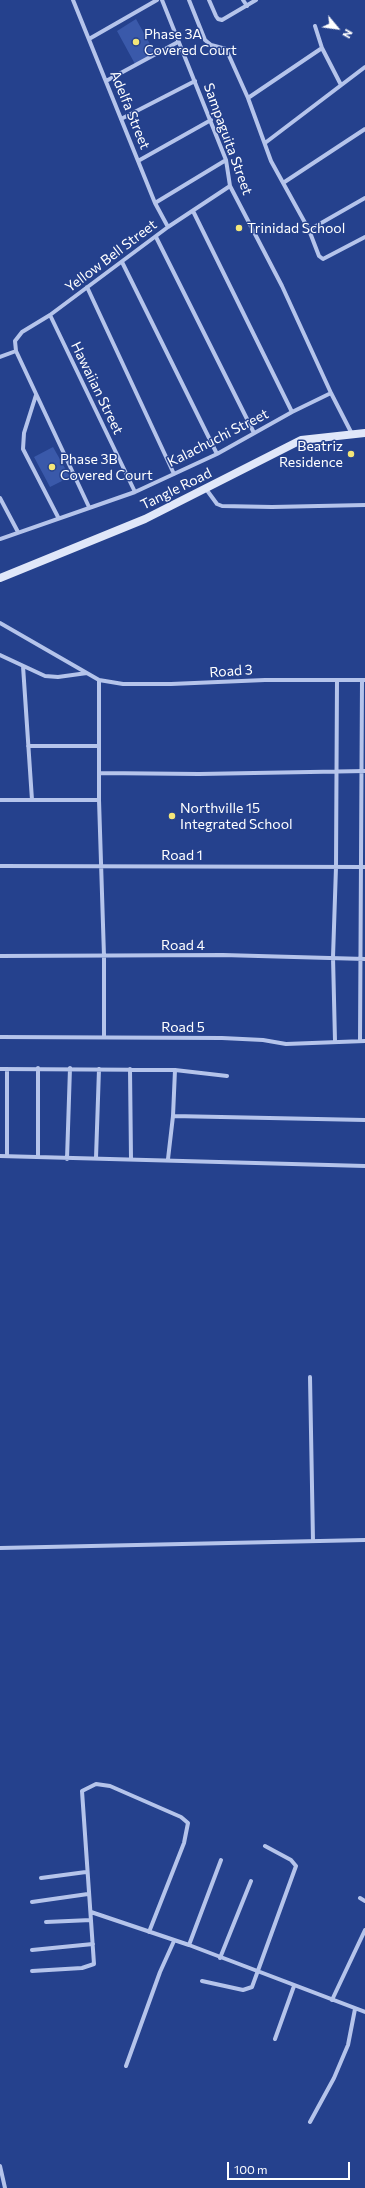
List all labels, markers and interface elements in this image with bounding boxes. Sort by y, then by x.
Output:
north arrow [317,8,357,48]
place label: Phase 3A Covered Court [144,26,237,58]
text: N [340,27,356,41]
marker: Phase 3A Covered Court [131,37,141,47]
street label: Adelfa Street [107,68,153,152]
street label: Sampaguita Street [200,81,256,197]
street label: Yellow Bell Street [62,216,160,296]
place label: Trinidad School [247,220,345,236]
marker: Trinidad School [234,223,244,233]
street label: Hawaiian Street [67,339,127,437]
street label: Kalachuchi Street [165,405,271,471]
place label: Beatriz Residence [279,438,343,470]
marker: Beatriz Residence [346,449,356,459]
place label: Phase 3B Covered Court [60,451,153,484]
marker: Phase 3B Covered Court [47,462,57,472]
street label: Tangle Road [138,465,214,513]
street label: Road 3 [209,661,253,681]
place label: Northville 15 Integrated School [180,800,293,832]
marker: Northville 15 Integrated School [167,811,177,821]
street label: Road 1 [161,847,203,863]
street label: Road 4 [161,937,205,953]
street label: Road 5 [161,1019,205,1035]
scale bar [229,2154,352,2180]
text: 100 m [234,2162,268,2176]

